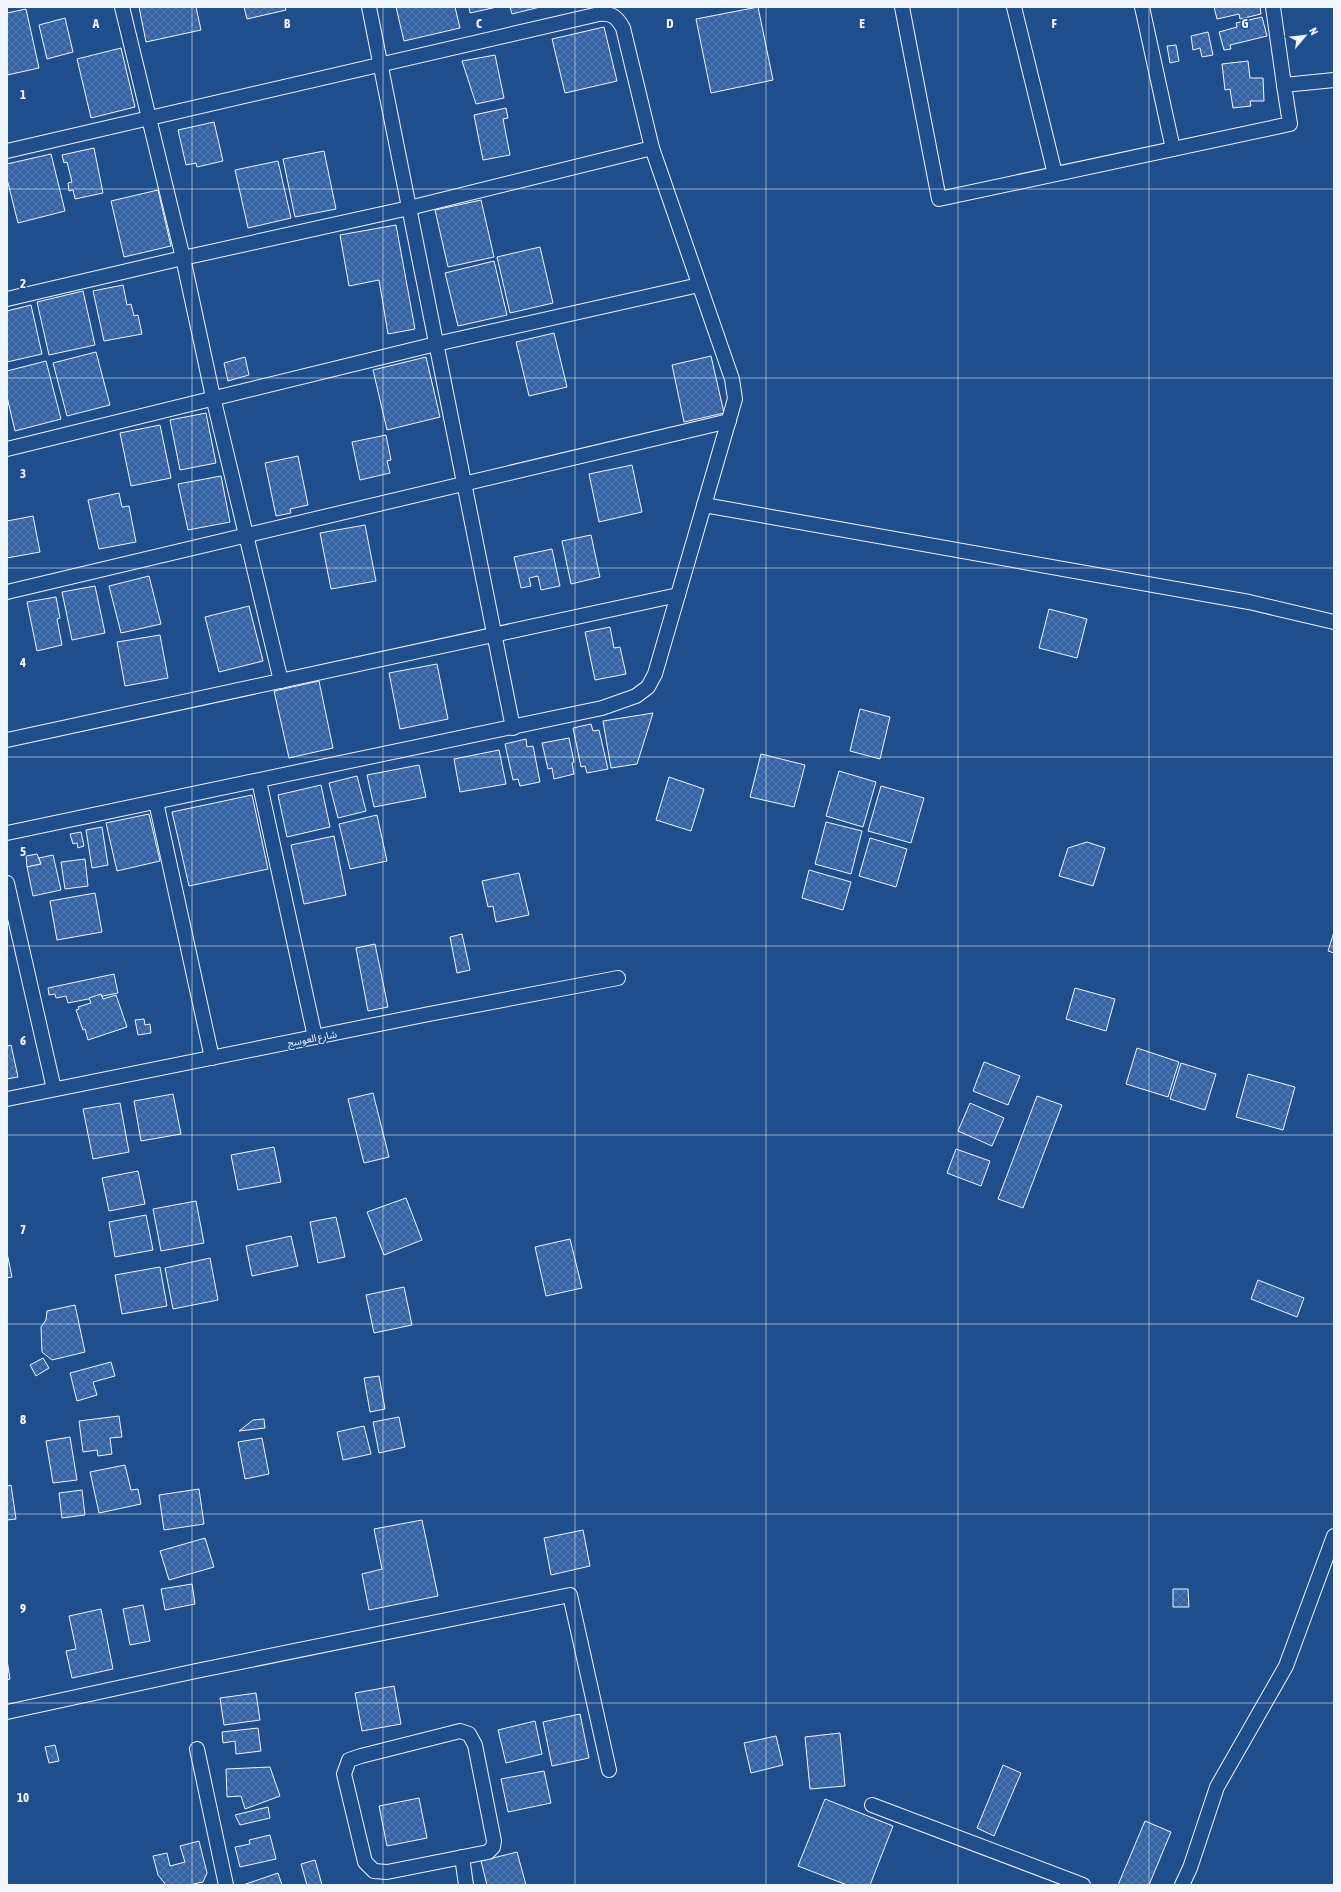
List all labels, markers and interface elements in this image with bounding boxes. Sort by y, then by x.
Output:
text: A [92,16,100,31]
text: B [284,16,291,31]
text: C [476,16,482,31]
text: D [666,16,674,31]
text: E [859,16,865,31]
text: F [1051,16,1057,31]
text: G [1242,16,1249,31]
north arrow [1285,16,1325,56]
text: N [1307,26,1321,37]
text: 1 [20,87,26,102]
text: 2 [20,276,26,291]
text: 3 [20,466,26,481]
text: 4 [19,655,26,670]
text: 5 [20,844,26,859]
street label: شارع العوسج [286,1028,338,1051]
text: 6 [20,1033,26,1048]
text: 7 [20,1222,26,1237]
text: 8 [20,1412,26,1427]
text: 9 [20,1601,26,1616]
text: 10 [17,1790,29,1805]

